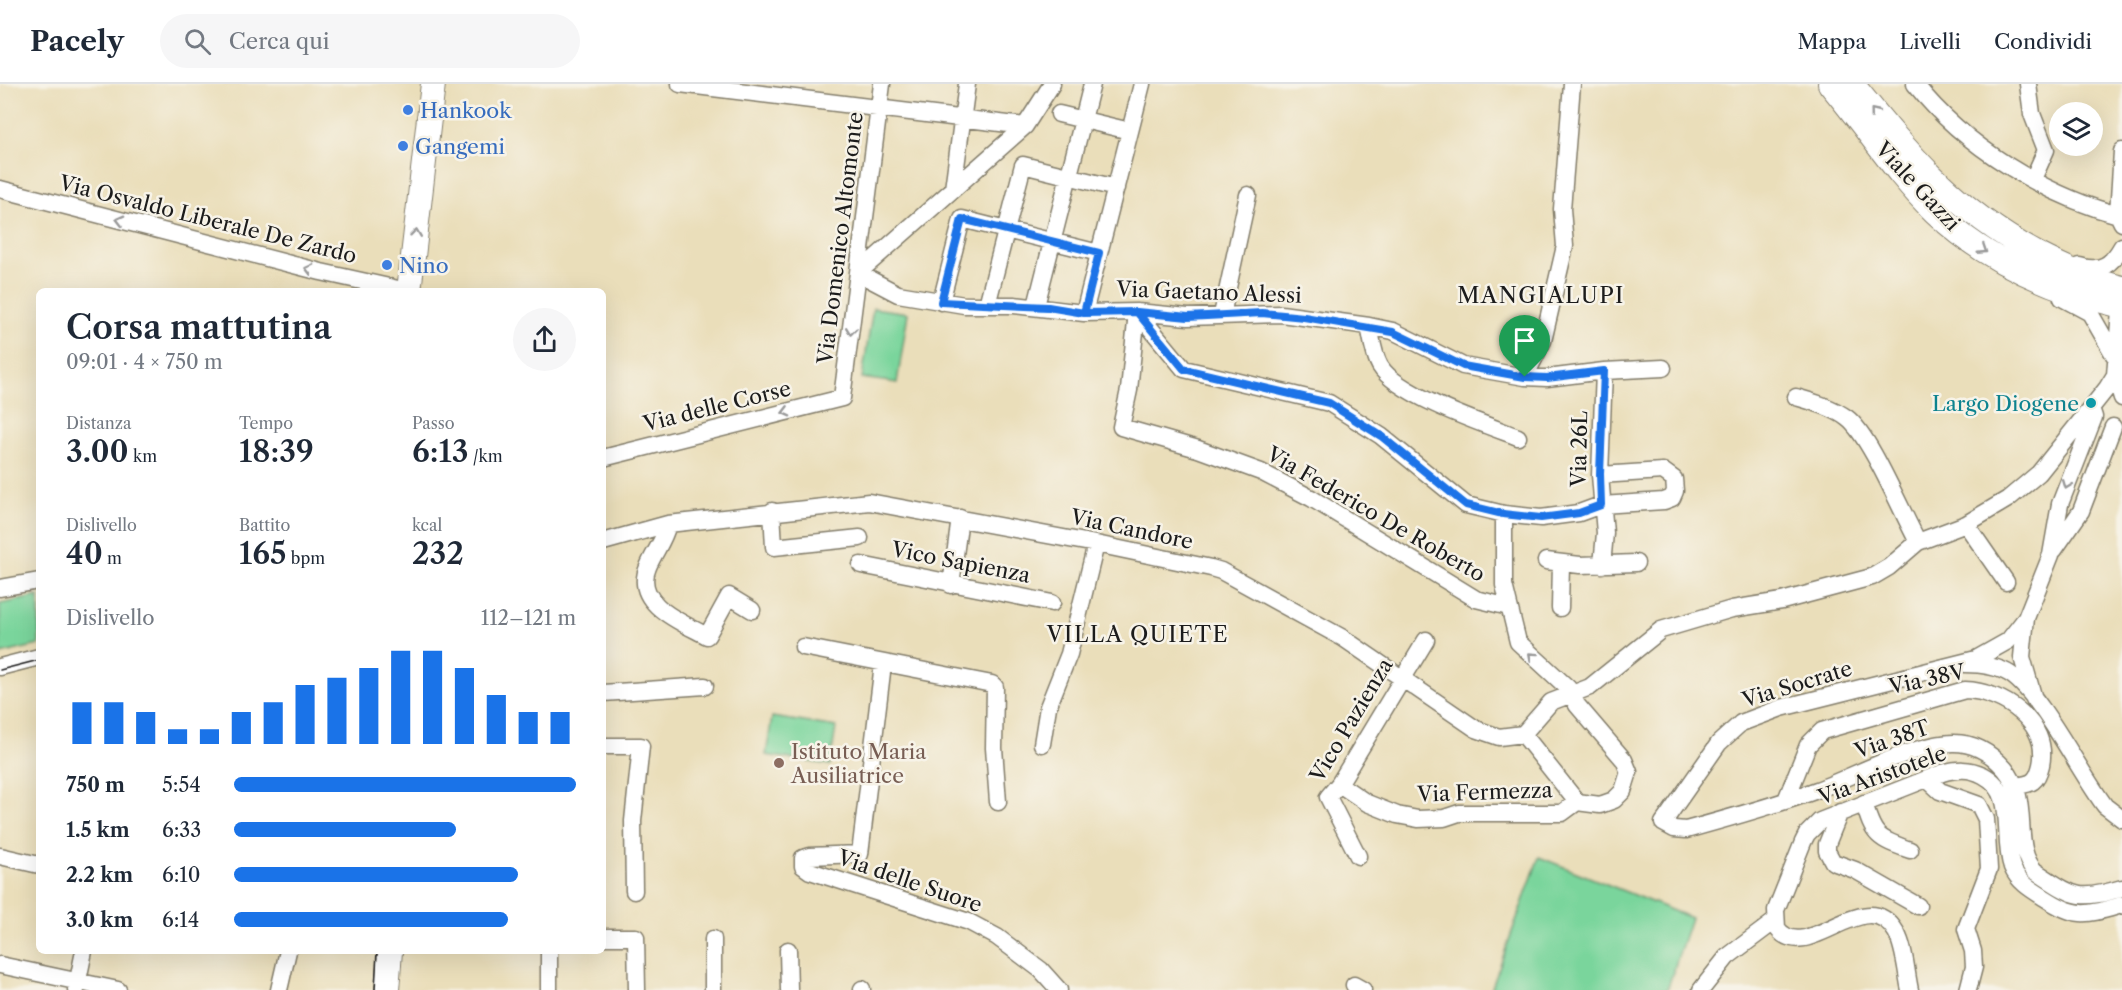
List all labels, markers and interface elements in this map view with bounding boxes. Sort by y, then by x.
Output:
search box [160,14,580,68]
text: Pacely [30,24,124,58]
icon: search [181,25,214,58]
text: Cerca qui [229,28,329,55]
text: Mappa [1797,29,1867,54]
text: Livelli [1900,29,1961,54]
text: Condividi [1994,29,2092,54]
place label: Hankook [420,98,512,123]
map controls [2049,102,2103,156]
button: layers [2049,102,2103,156]
marker: Hankook [401,103,415,117]
one-way arrow [1871,107,1882,118]
street label: Via Domenico Altomonte [812,110,868,367]
place label: Gangemi [415,134,505,159]
street label: Viale Gazzi [1870,136,1965,236]
marker: Gangemi [396,139,410,153]
street label: Via Osvaldo Liberale De Zardo [56,170,359,268]
one-way arrow [115,215,125,228]
one-way arrow [409,228,421,237]
one-way arrow [1977,242,1987,254]
place label: Nino [399,253,449,278]
marker: Nino [380,258,394,272]
one-way arrow [304,263,314,276]
street label: Via Gaetano Alessi [1115,276,1302,308]
district label: MANGIALUPI [1457,282,1625,309]
text: Corsa mattutina [66,307,332,348]
button: share [513,308,576,371]
pin [1499,315,1550,377]
icon: arrive [1508,324,1541,357]
one-way arrow [845,327,857,336]
text: 09:01 · 4 × 750 m [66,350,223,374]
street label: Via delle Corse [640,376,793,437]
place label: Largo Diogene [1932,391,2079,416]
marker: Largo Diogene [2084,396,2098,410]
one-way arrow [781,405,791,418]
street label: Via 26L [1566,411,1592,488]
text: Distanza [66,413,132,433]
text: Tempo [239,413,293,433]
text: Passo [412,413,455,433]
text: 3.00 [66,433,129,470]
text: 18:39 [239,433,314,470]
text: 6:13 [412,433,469,470]
street label: Via Federico De Roberto [1262,441,1490,587]
text: km [129,446,157,466]
text: /km [469,446,503,466]
one-way arrow [2062,479,2074,490]
street label: Via Candore [1068,504,1195,554]
text: Dislivello [66,515,137,535]
text: Battito [239,515,290,535]
text: kcal [412,515,442,535]
text: 40 [66,535,103,572]
text: 165 [239,535,286,572]
text: 232 [412,535,464,572]
street label: Vico Sapienza [889,536,1033,588]
text: m [103,548,122,568]
text: bpm [286,548,325,568]
text: Dislivello [66,606,154,630]
text: 112–121 m [481,606,576,630]
district label: VILLA QUIETE [1046,621,1229,648]
one-way arrow [1528,652,1538,663]
street label: Vico Pazienza [1304,653,1398,787]
street label: Via Socrate [1738,655,1855,713]
street label: Via 38V [1886,659,1968,699]
street label: Via 38T [1850,714,1933,764]
place label: Istituto Maria Ausiliatrice [790,739,927,788]
street label: Via Aristotele [1814,740,1949,810]
marker: Istituto Maria Ausiliatrice [772,756,786,770]
text: 750 m [66,773,125,797]
text: 5:54 [162,773,201,797]
street label: Via Fermezza [1416,777,1554,807]
text: 1.5 km [66,818,130,842]
text: 6:33 [162,818,201,842]
street label: Via delle Suore [834,844,985,917]
text: 2.2 km [66,863,133,887]
text: 6:10 [162,863,200,887]
text: 3.0 km [66,908,133,932]
text: 6:14 [162,908,199,932]

